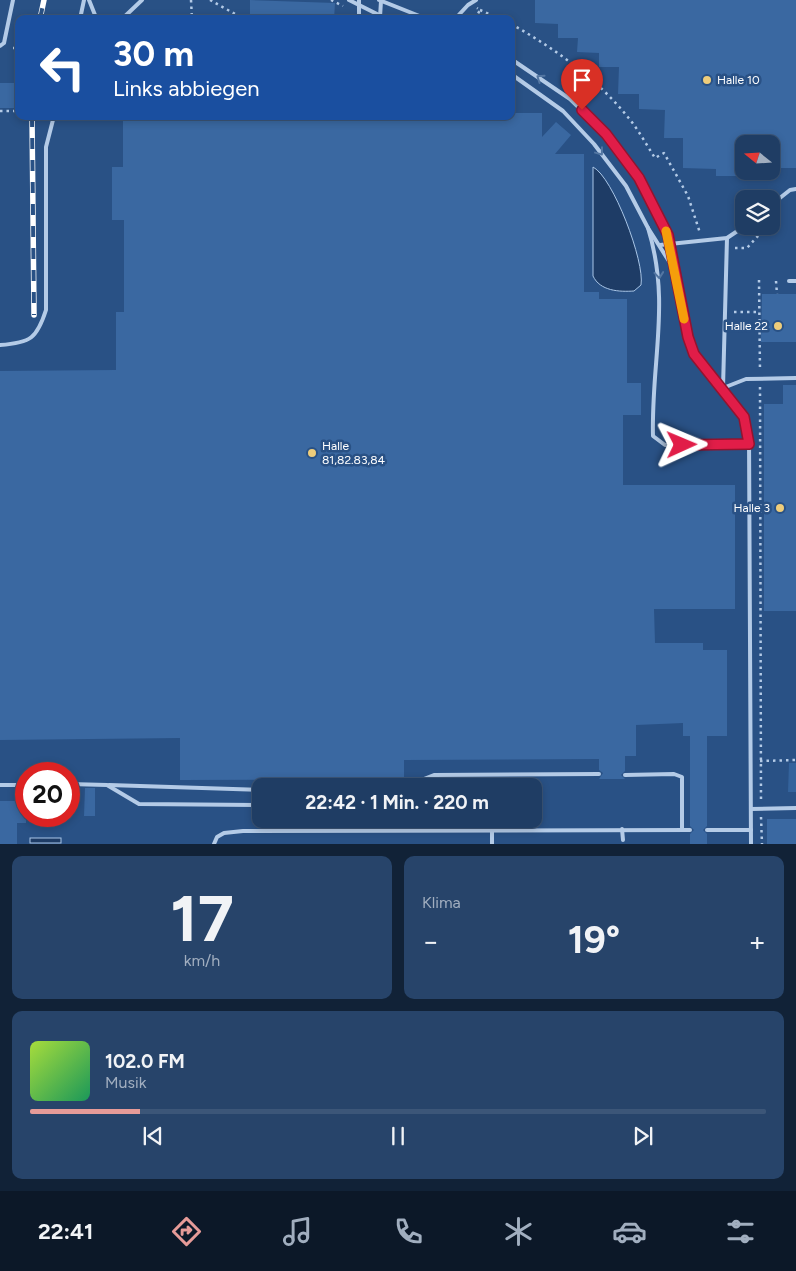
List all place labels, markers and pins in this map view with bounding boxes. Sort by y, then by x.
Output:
pin [561,59,603,110]
place label: Halle 10 [717,73,760,87]
marker: Halle 10 [701,74,713,86]
place label: Halle 22 [725,319,768,333]
marker: Halle 22 [772,320,784,332]
place label: Halle 81,82.83,84 [322,439,386,467]
marker: Halle 81,82.83,84 [306,447,318,459]
place label: Halle 3 [734,501,770,515]
marker: Halle 3 [774,502,786,514]

